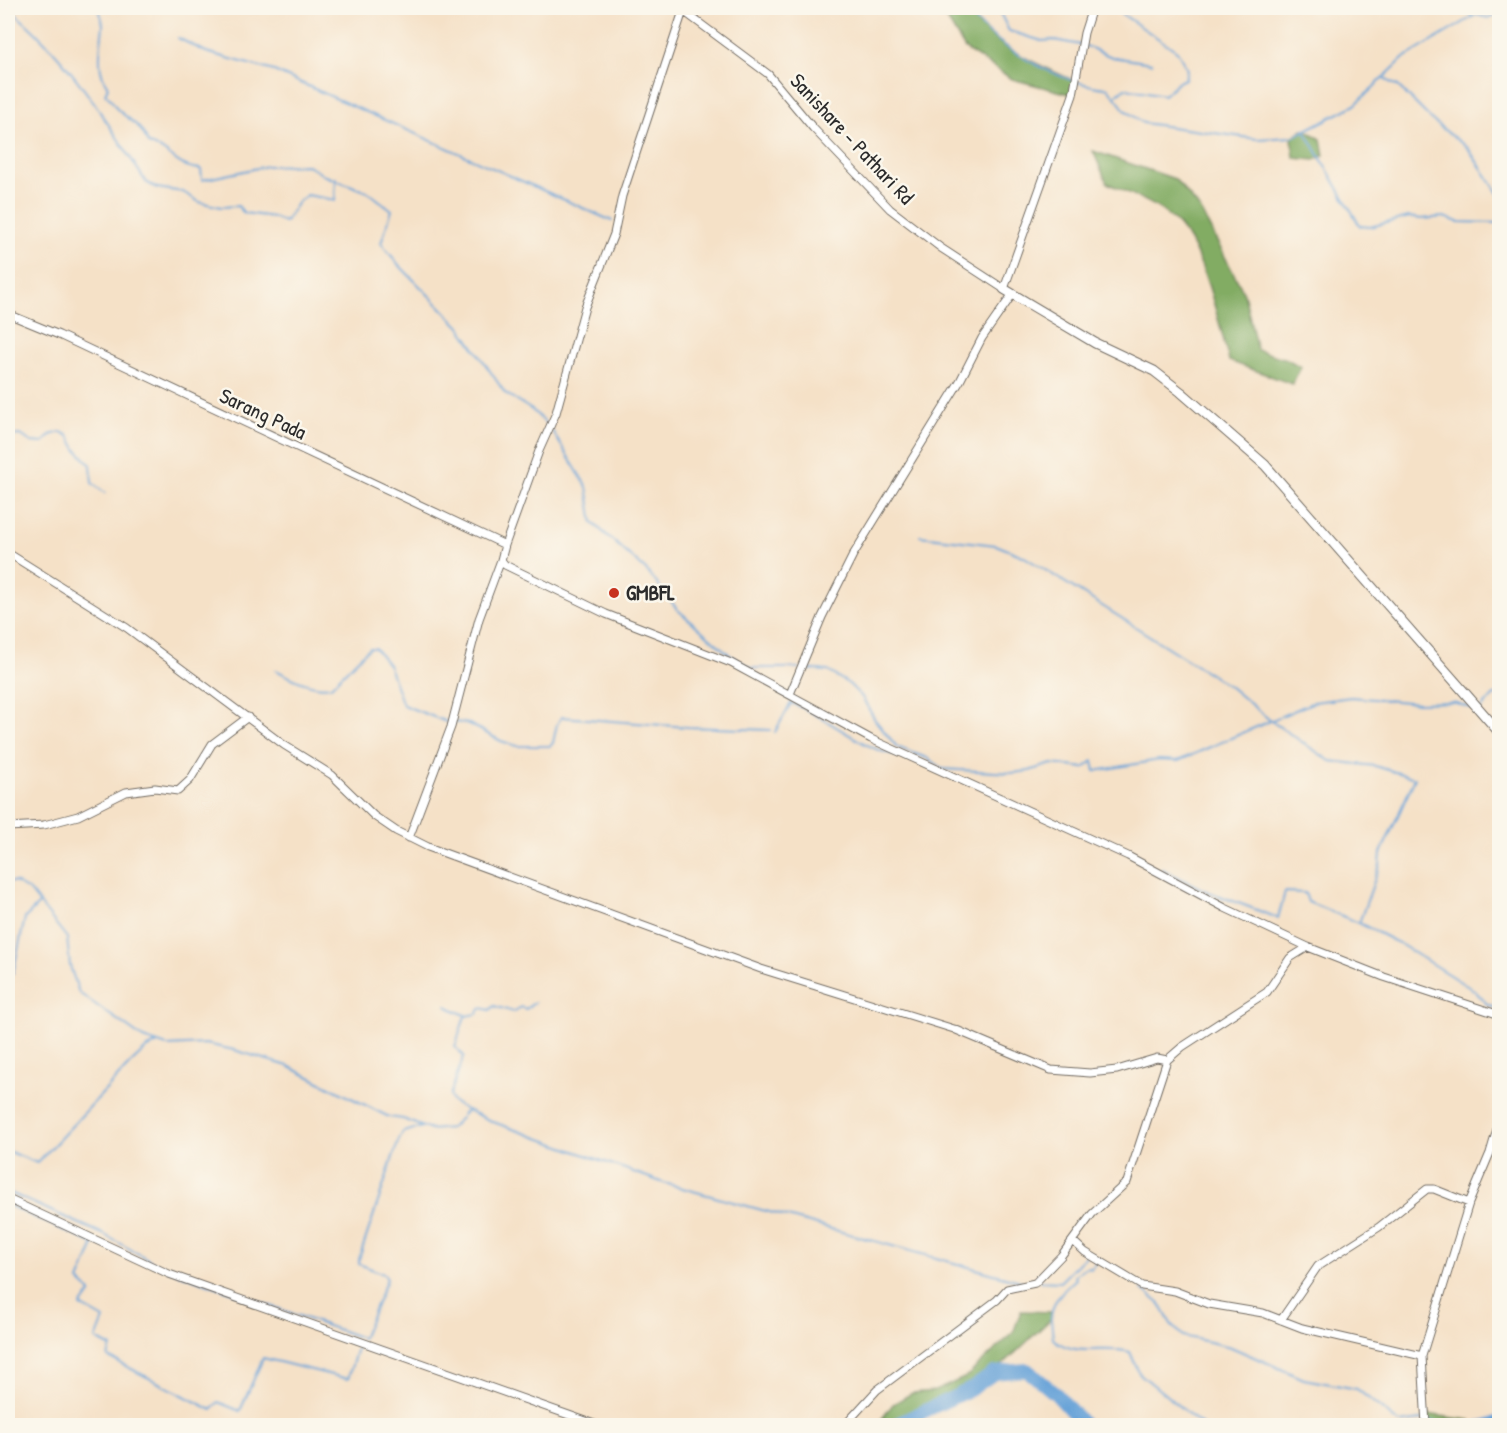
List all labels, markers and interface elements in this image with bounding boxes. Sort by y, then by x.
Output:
street label: Sanishare - Pathari Rd [784,67,921,211]
street label: Sarang Pada [215,381,311,446]
place label: GMBFL [626,578,675,607]
marker: GMBFL [607,586,621,600]

